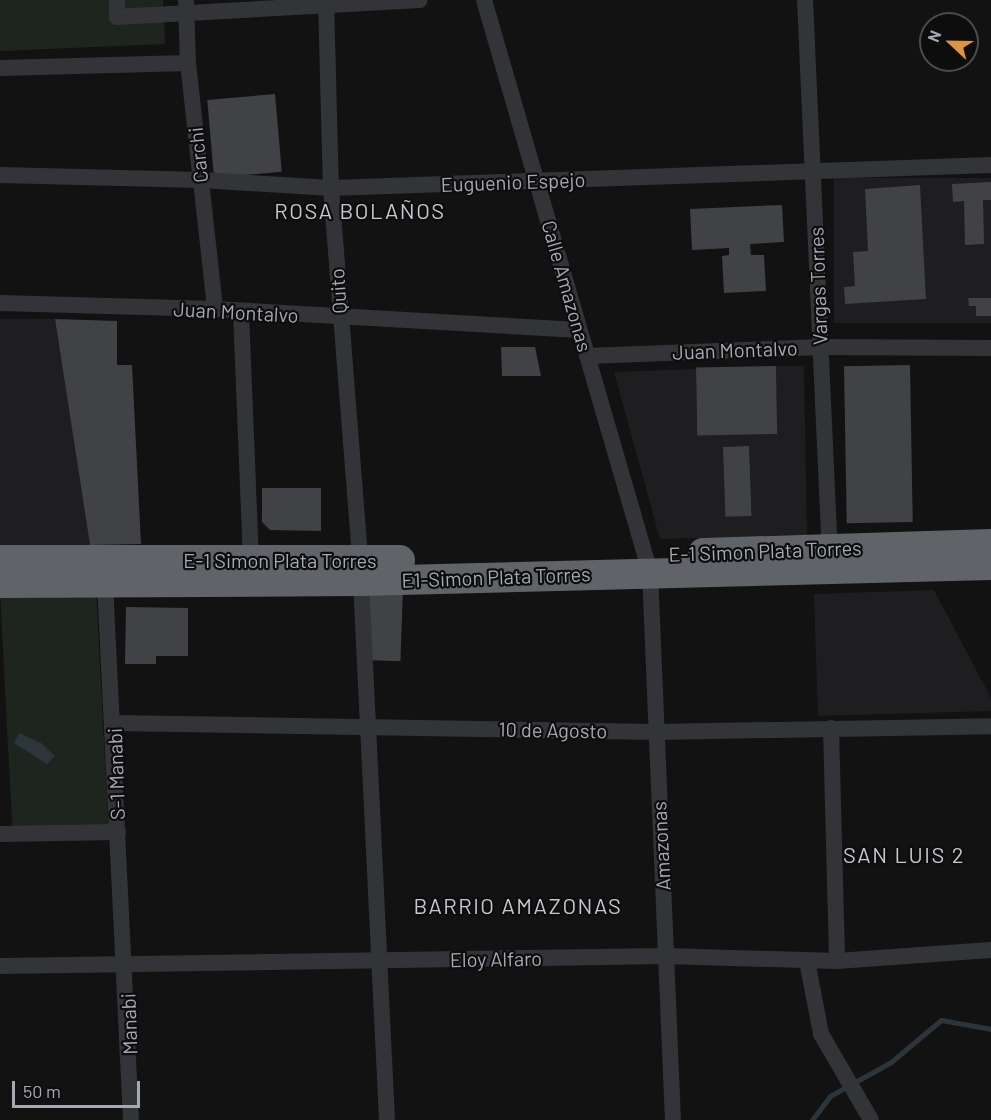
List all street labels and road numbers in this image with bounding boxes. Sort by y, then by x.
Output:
street label: Carchi [183,126,213,184]
street label: Euguenio Espejo [440,167,586,197]
street label: Calle Amazonas [537,218,597,354]
street label: Vargas Torres [804,227,832,345]
street label: Quito [324,268,352,314]
street label: Juan Montalvo [173,297,299,327]
street label: Juan Montalvo [672,336,798,364]
street label: E-1 Simon Plata Torres [668,536,862,566]
street label: E-1 Simon Plata Torres [183,548,377,572]
street label: E1-Simon Plata Torres [401,562,591,592]
street label: 10 de Agosto [498,717,608,743]
street label: S-1 Manabi [102,728,130,820]
street label: Amazonas [647,801,675,891]
street label: Eloy Alfaro [450,946,542,972]
street label: Manabi [116,993,142,1055]

